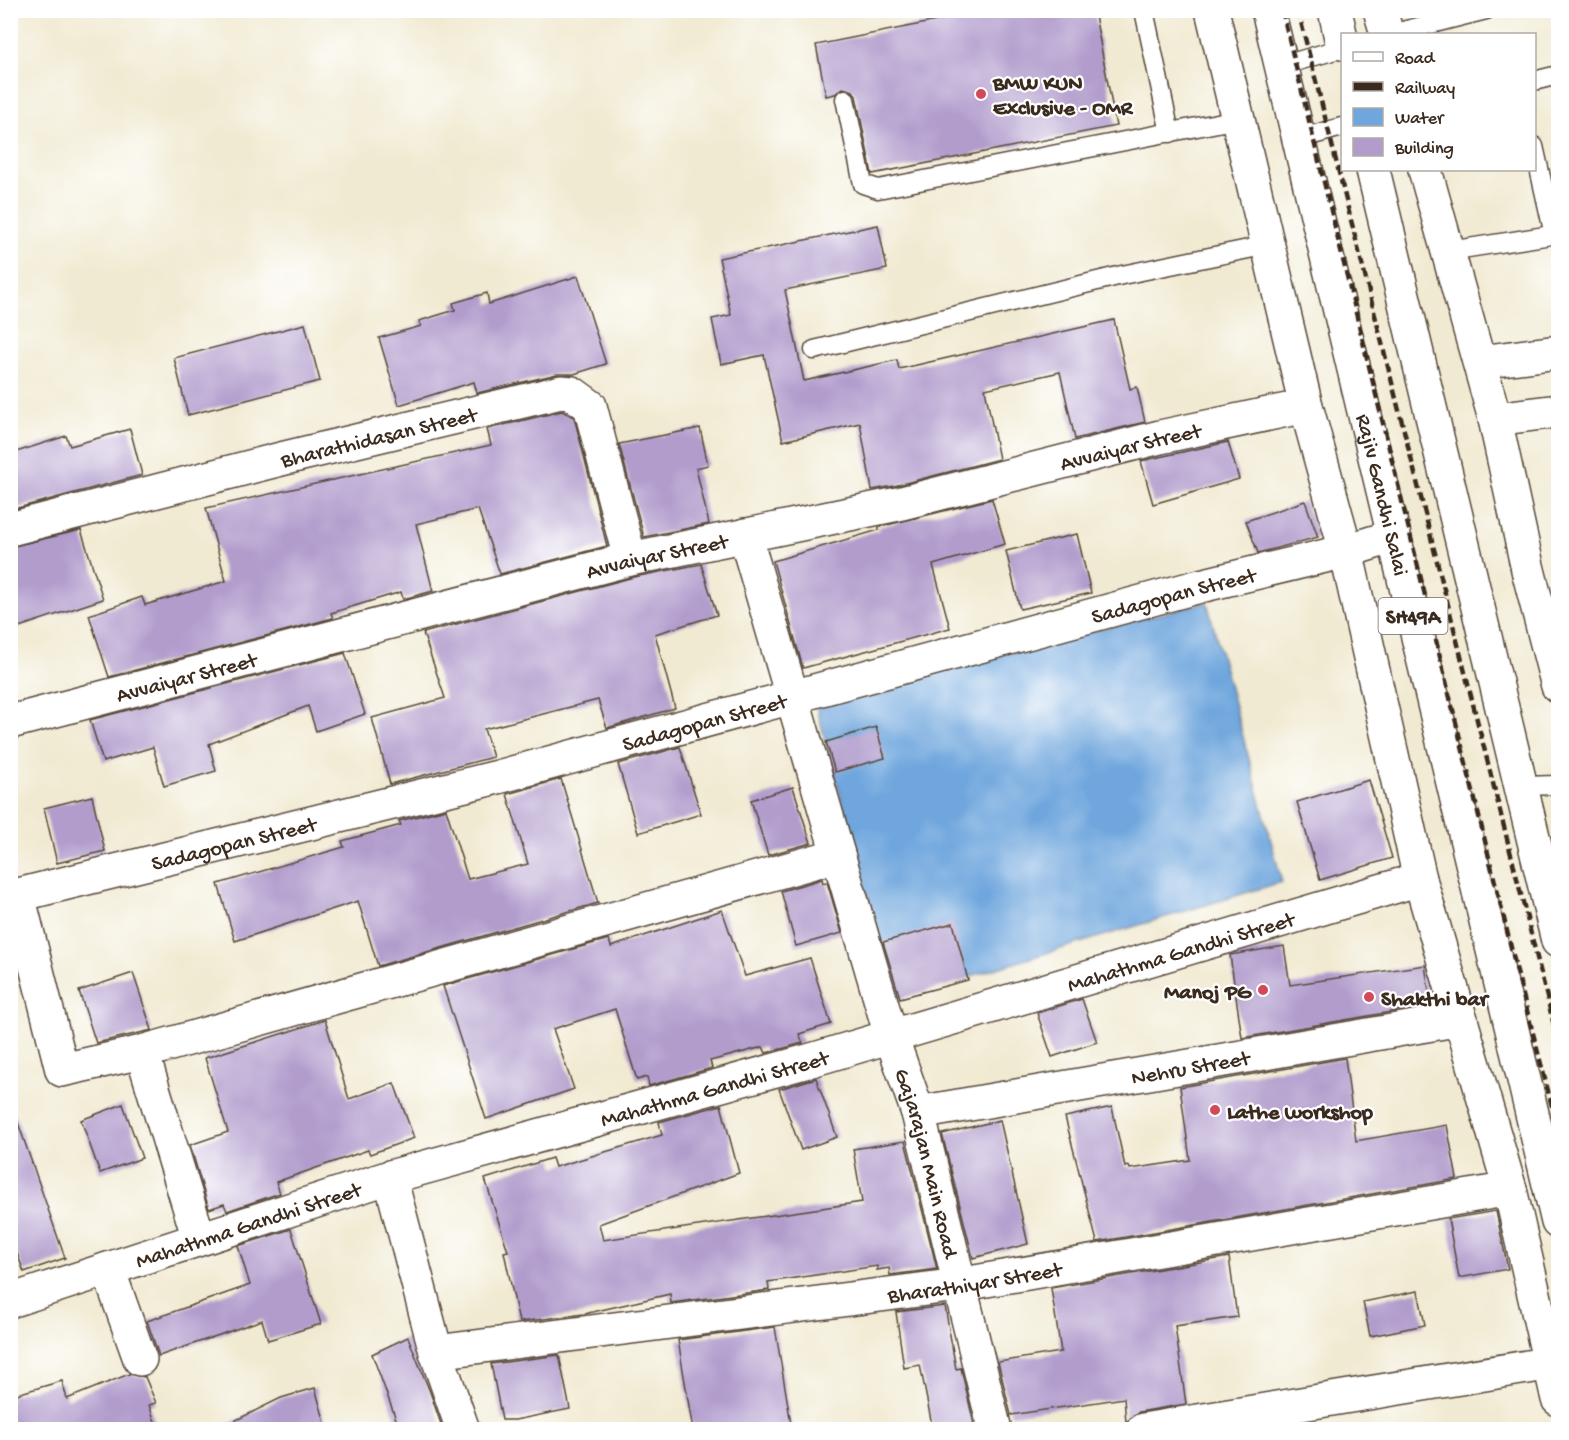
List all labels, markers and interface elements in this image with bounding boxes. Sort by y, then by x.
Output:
legend [1341,33,1536,171]
text: Road [1395,49,1436,70]
place label: BMW KUN Exclusive - OMR [992,72,1134,123]
text: Railway [1395,79,1455,100]
marker: BMW KUN Exclusive - OMR [974,87,988,101]
text: Water [1395,109,1445,130]
text: Building [1394,139,1454,160]
street label: Bharathidasan Street [278,403,482,476]
street label: Rajiv Gandhi Salai [1348,412,1412,579]
street label: Avvaiyar Street [1058,419,1206,479]
street label: Avvaiyar Street [584,530,732,587]
street label: Sadagopan Street [1089,564,1261,632]
road number: SH49A [1378,598,1448,634]
street label: Avvaiyar Street [114,648,262,710]
street label: Sadagopan Street [620,690,792,760]
street label: Sadagopan Street [149,813,321,879]
street label: Mahathma Gandhi Street [1065,908,1300,1000]
place label: Manoj PG [1164,981,1252,1007]
marker: Manoj PG [1256,983,1270,997]
place label: Shakthi bar [1381,988,1490,1014]
marker: Shakthi bar [1362,990,1376,1004]
street label: Mahathma Gandhi Street [598,1046,834,1135]
street label: Nehru Street [1129,1047,1254,1093]
street label: Gajarajan Main Road [886,1066,962,1263]
place label: Lathe workshop [1227,1101,1373,1127]
marker: Lathe workshop [1208,1103,1222,1117]
street label: Mahathma Gandhi Street [133,1178,367,1276]
street label: Bharathiyar Street [885,1258,1066,1311]

